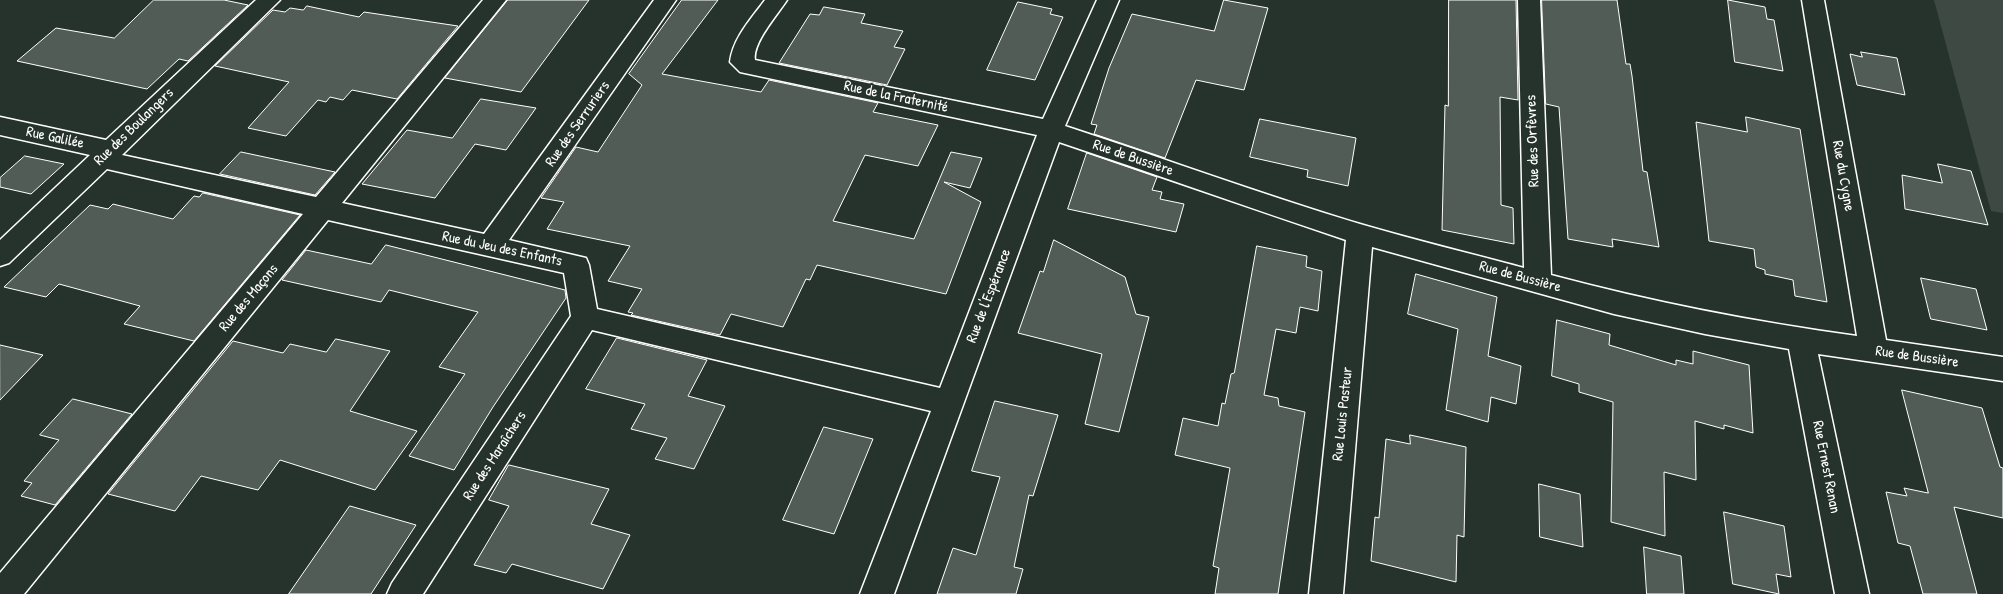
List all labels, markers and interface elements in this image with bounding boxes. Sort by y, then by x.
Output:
street label: Rue de la Fraternité [842,77,950,117]
street label: Rue des Serruriers [542,78,614,170]
street label: Rue des Boulangers [90,84,178,170]
street label: Rue des Orfèvres [1522,95,1544,187]
street label: Rue Galilée [24,123,86,153]
street label: Rue de Bussière [1090,136,1176,180]
street label: Rue du Cygne [1828,139,1858,213]
street label: Rue du Jeu des Enfants [440,228,564,270]
street label: Rue de l'Espérance [963,247,1015,345]
street label: Rue de Bussière [1477,257,1563,297]
street label: Rue des Maçons [216,261,282,335]
street label: Rue de Bussière [1874,342,1960,372]
street label: Rue Louis Pasteur [1329,366,1357,462]
street label: Rue des Maraîchers [459,408,531,504]
street label: Rue Ernest Renan [1808,419,1844,515]

